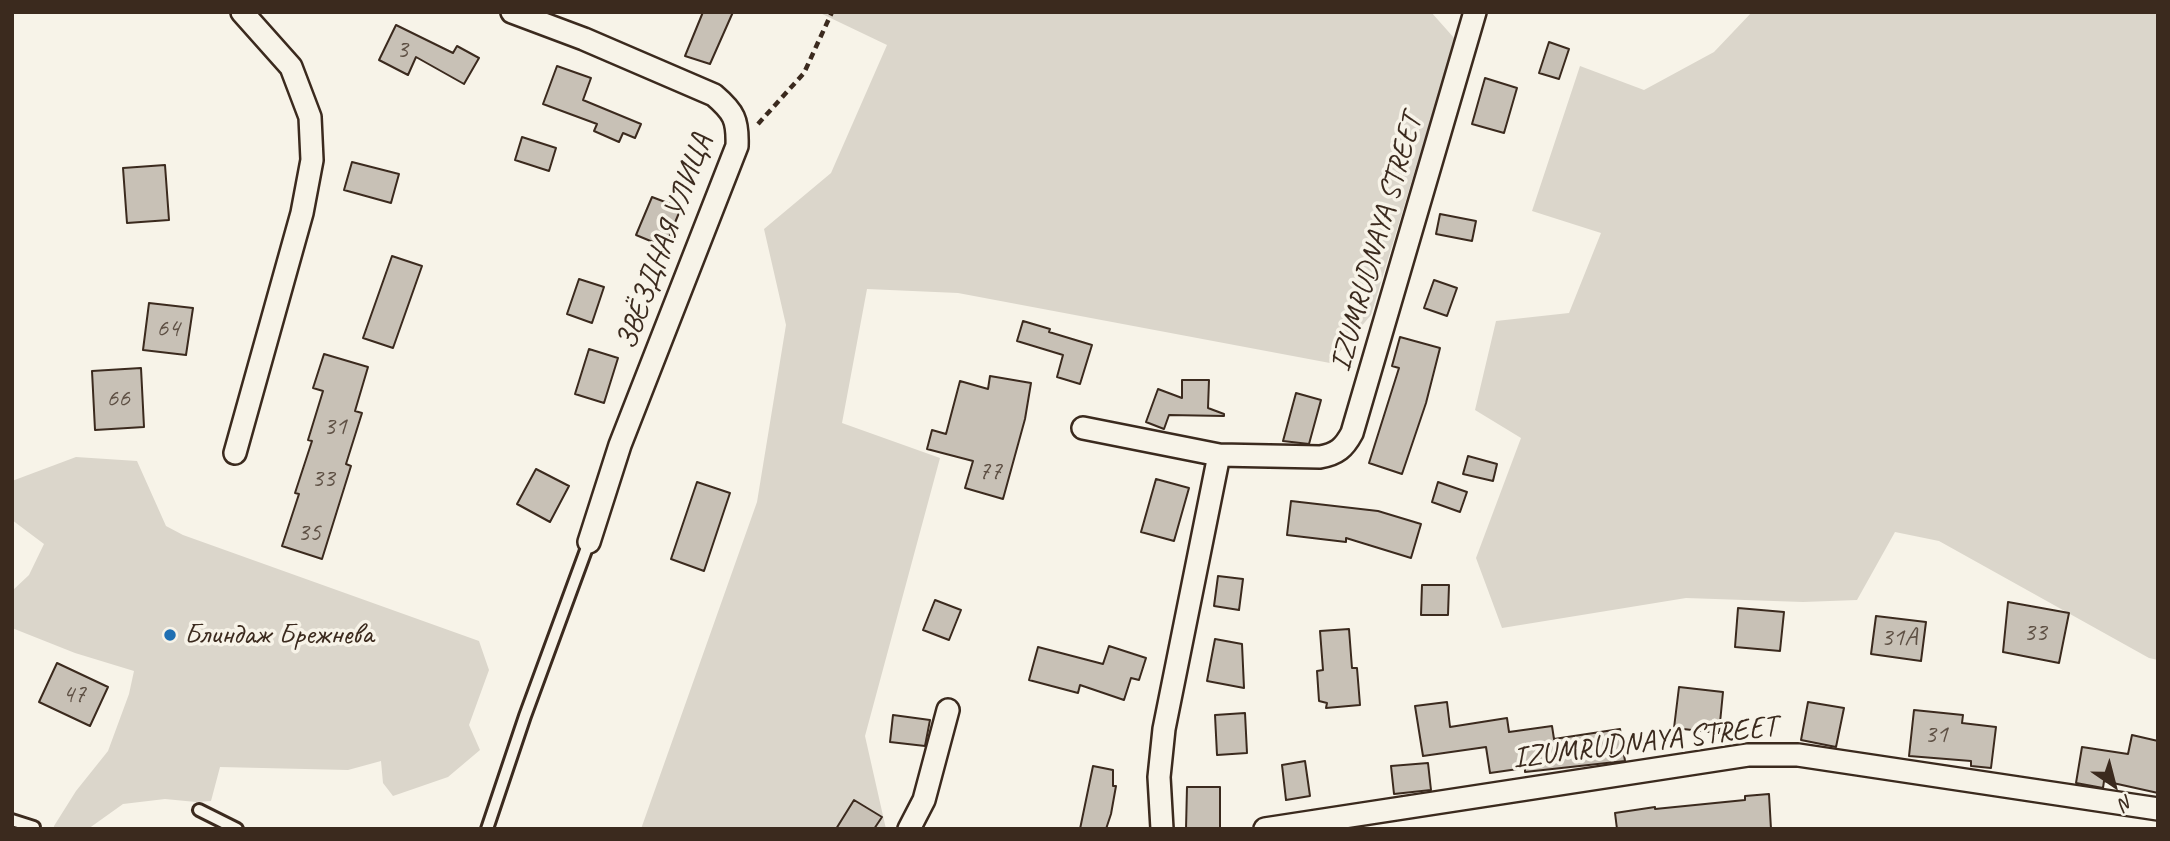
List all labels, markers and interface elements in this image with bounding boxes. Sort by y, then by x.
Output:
house number: 3 [396,34,408,66]
street label: IZUMRUDNAYA STREET [1323,110,1431,376]
street label: ЗВЁЗДНАЯ УЛИЦА [609,130,721,354]
house number: 64 [156,313,180,345]
house number: 66 [106,383,130,415]
house number: 31 [323,411,347,443]
house number: 77 [978,456,1002,488]
house number: 33 [311,463,335,495]
house number: 35 [297,517,321,549]
place label: Блиндаж Брежнева [184,617,373,653]
house number: 33 [2023,617,2047,649]
house number: 31А [1881,622,1917,654]
marker: Блиндаж Брежнева [162,627,178,643]
house number: 47 [62,679,86,711]
street label: IZUMRUDNAYA STREET [1511,709,1779,777]
house number: 31 [1924,719,1948,751]
north arrow [2079,750,2149,820]
text: N [2114,789,2138,815]

